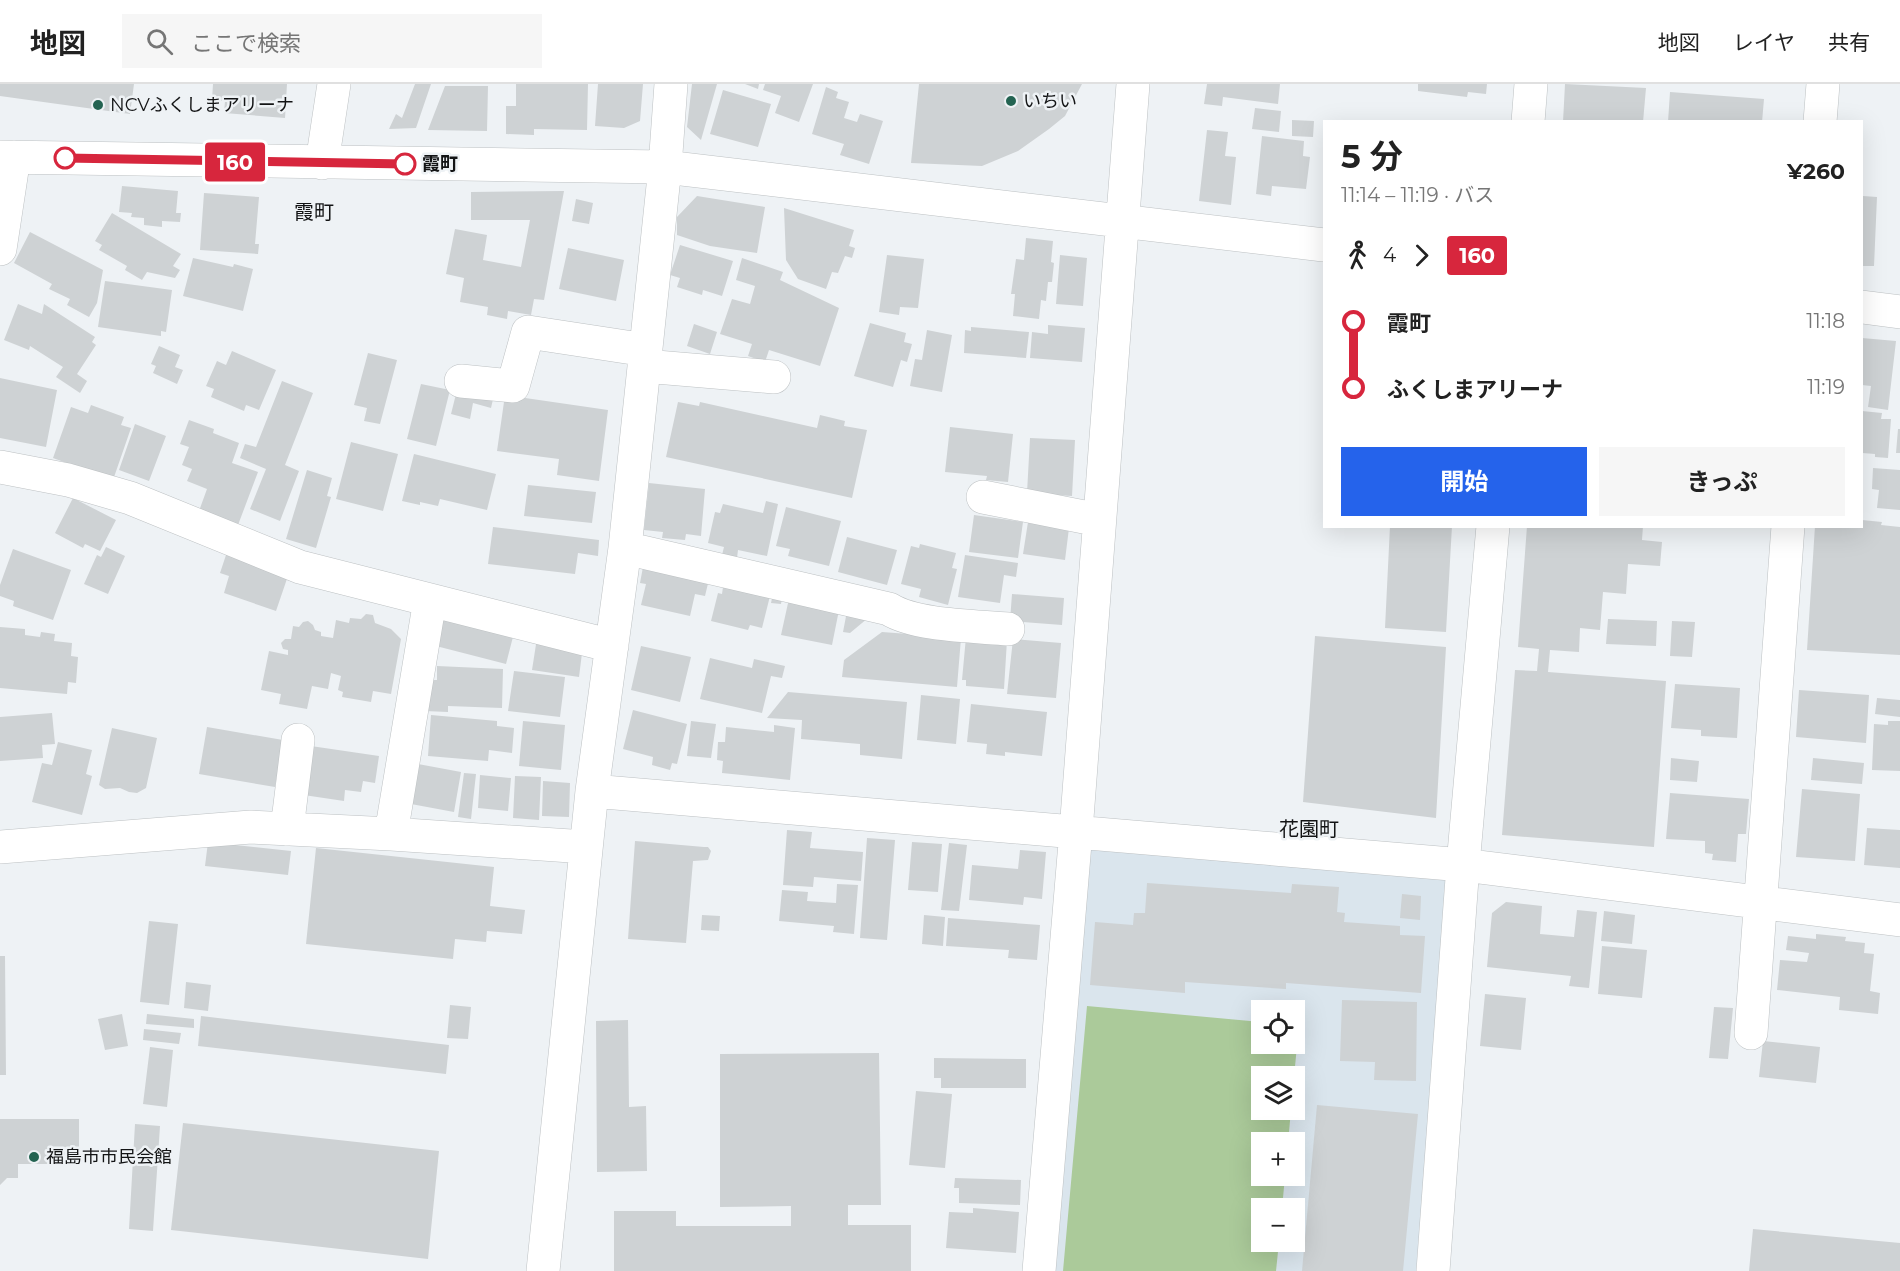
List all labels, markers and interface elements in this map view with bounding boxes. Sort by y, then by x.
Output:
search box [122,14,542,68]
icon: search [143,25,176,58]
text: 地図 [30,26,86,60]
text: ここで検索 [191,30,301,57]
text: 地図 [1658,30,1700,55]
text: レイヤ [1733,30,1795,55]
text: 共有 [1828,30,1870,55]
place label: いちい [1023,90,1077,112]
place label: NCVふくしまアリーナ [110,94,294,116]
marker: いちい [1004,94,1018,108]
marker: NCVふくしまアリーナ [91,98,105,112]
text: 5 分 [1341,136,1403,176]
line badge: 160 [200,142,270,182]
unlabelled marker [54,147,76,169]
text: 160 [217,150,253,175]
marker: 霞町 [394,153,416,175]
place label: 霞町 [422,153,458,175]
text: ¥260 [1787,158,1845,185]
text: 11:14 – 11:19 · バス [1341,183,1494,207]
district label: 霞町 [294,200,334,224]
icon: walk [1341,239,1374,272]
icon: forward [1405,239,1438,272]
text: 4 [1383,243,1396,267]
text: 160 [1459,243,1495,268]
text: 11:18 [1806,309,1845,333]
text: 霞町 [1387,310,1431,337]
text: 11:19 [1807,375,1845,399]
text: ふくしまアリーナ [1387,376,1563,403]
button: 開始 [1341,447,1587,516]
button: きっぷ [1599,447,1845,516]
district label: 花園町 [1279,817,1339,841]
map controls [1251,1000,1305,1252]
button: locate [1251,1000,1305,1054]
button: layers [1251,1066,1305,1120]
button: + [1251,1132,1305,1186]
place label: 福島市市民会館 [46,1146,172,1168]
marker: 福島市市民会館 [27,1150,41,1164]
button: − [1251,1198,1305,1252]

